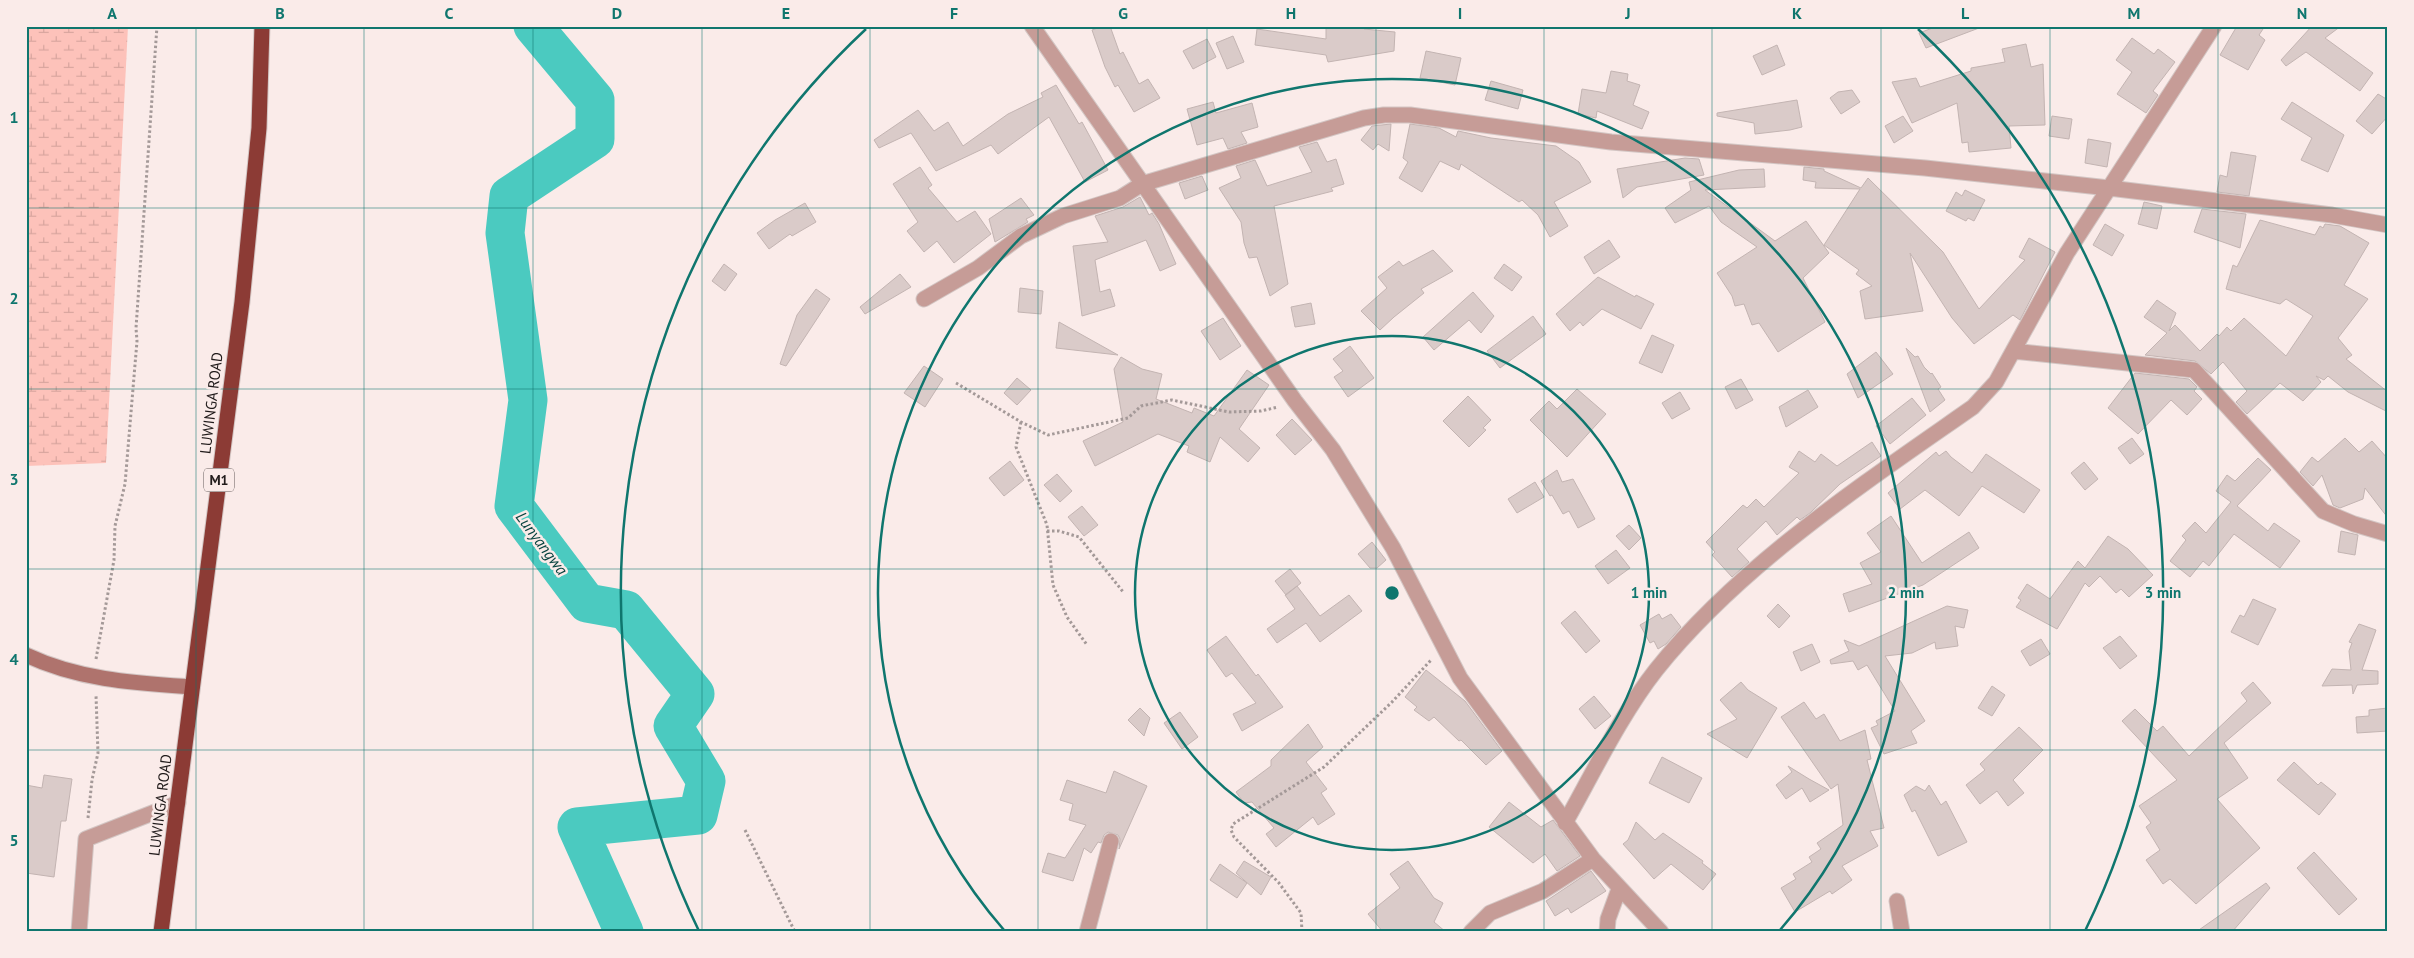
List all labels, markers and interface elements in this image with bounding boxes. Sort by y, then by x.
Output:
text: A [107,3,117,23]
text: B [275,3,285,23]
text: C [445,3,454,23]
text: D [612,3,622,23]
text: E [782,3,790,23]
text: F [950,3,958,23]
text: G [1118,3,1128,23]
text: H [1286,3,1296,23]
text: I [1458,3,1462,23]
text: J [1624,3,1631,23]
text: K [1792,3,1802,23]
text: L [1961,3,1970,23]
text: M [2128,3,2140,23]
text: N [2297,3,2307,23]
text: 1 [9,107,19,127]
text: 2 [9,288,19,308]
street label: LUWINGA ROAD [195,351,227,455]
road number: M1 [204,468,234,492]
text: 3 [9,469,19,489]
water label: Lunyangwa [512,507,572,579]
text: 1 min [1631,583,1667,602]
text: 2 min [1888,583,1924,602]
text: 3 min [2145,583,2181,602]
centre of rings [1383,584,1401,602]
text: 4 [9,649,19,669]
street label: LUWINGA ROAD [144,753,176,857]
text: 5 [9,830,19,850]

